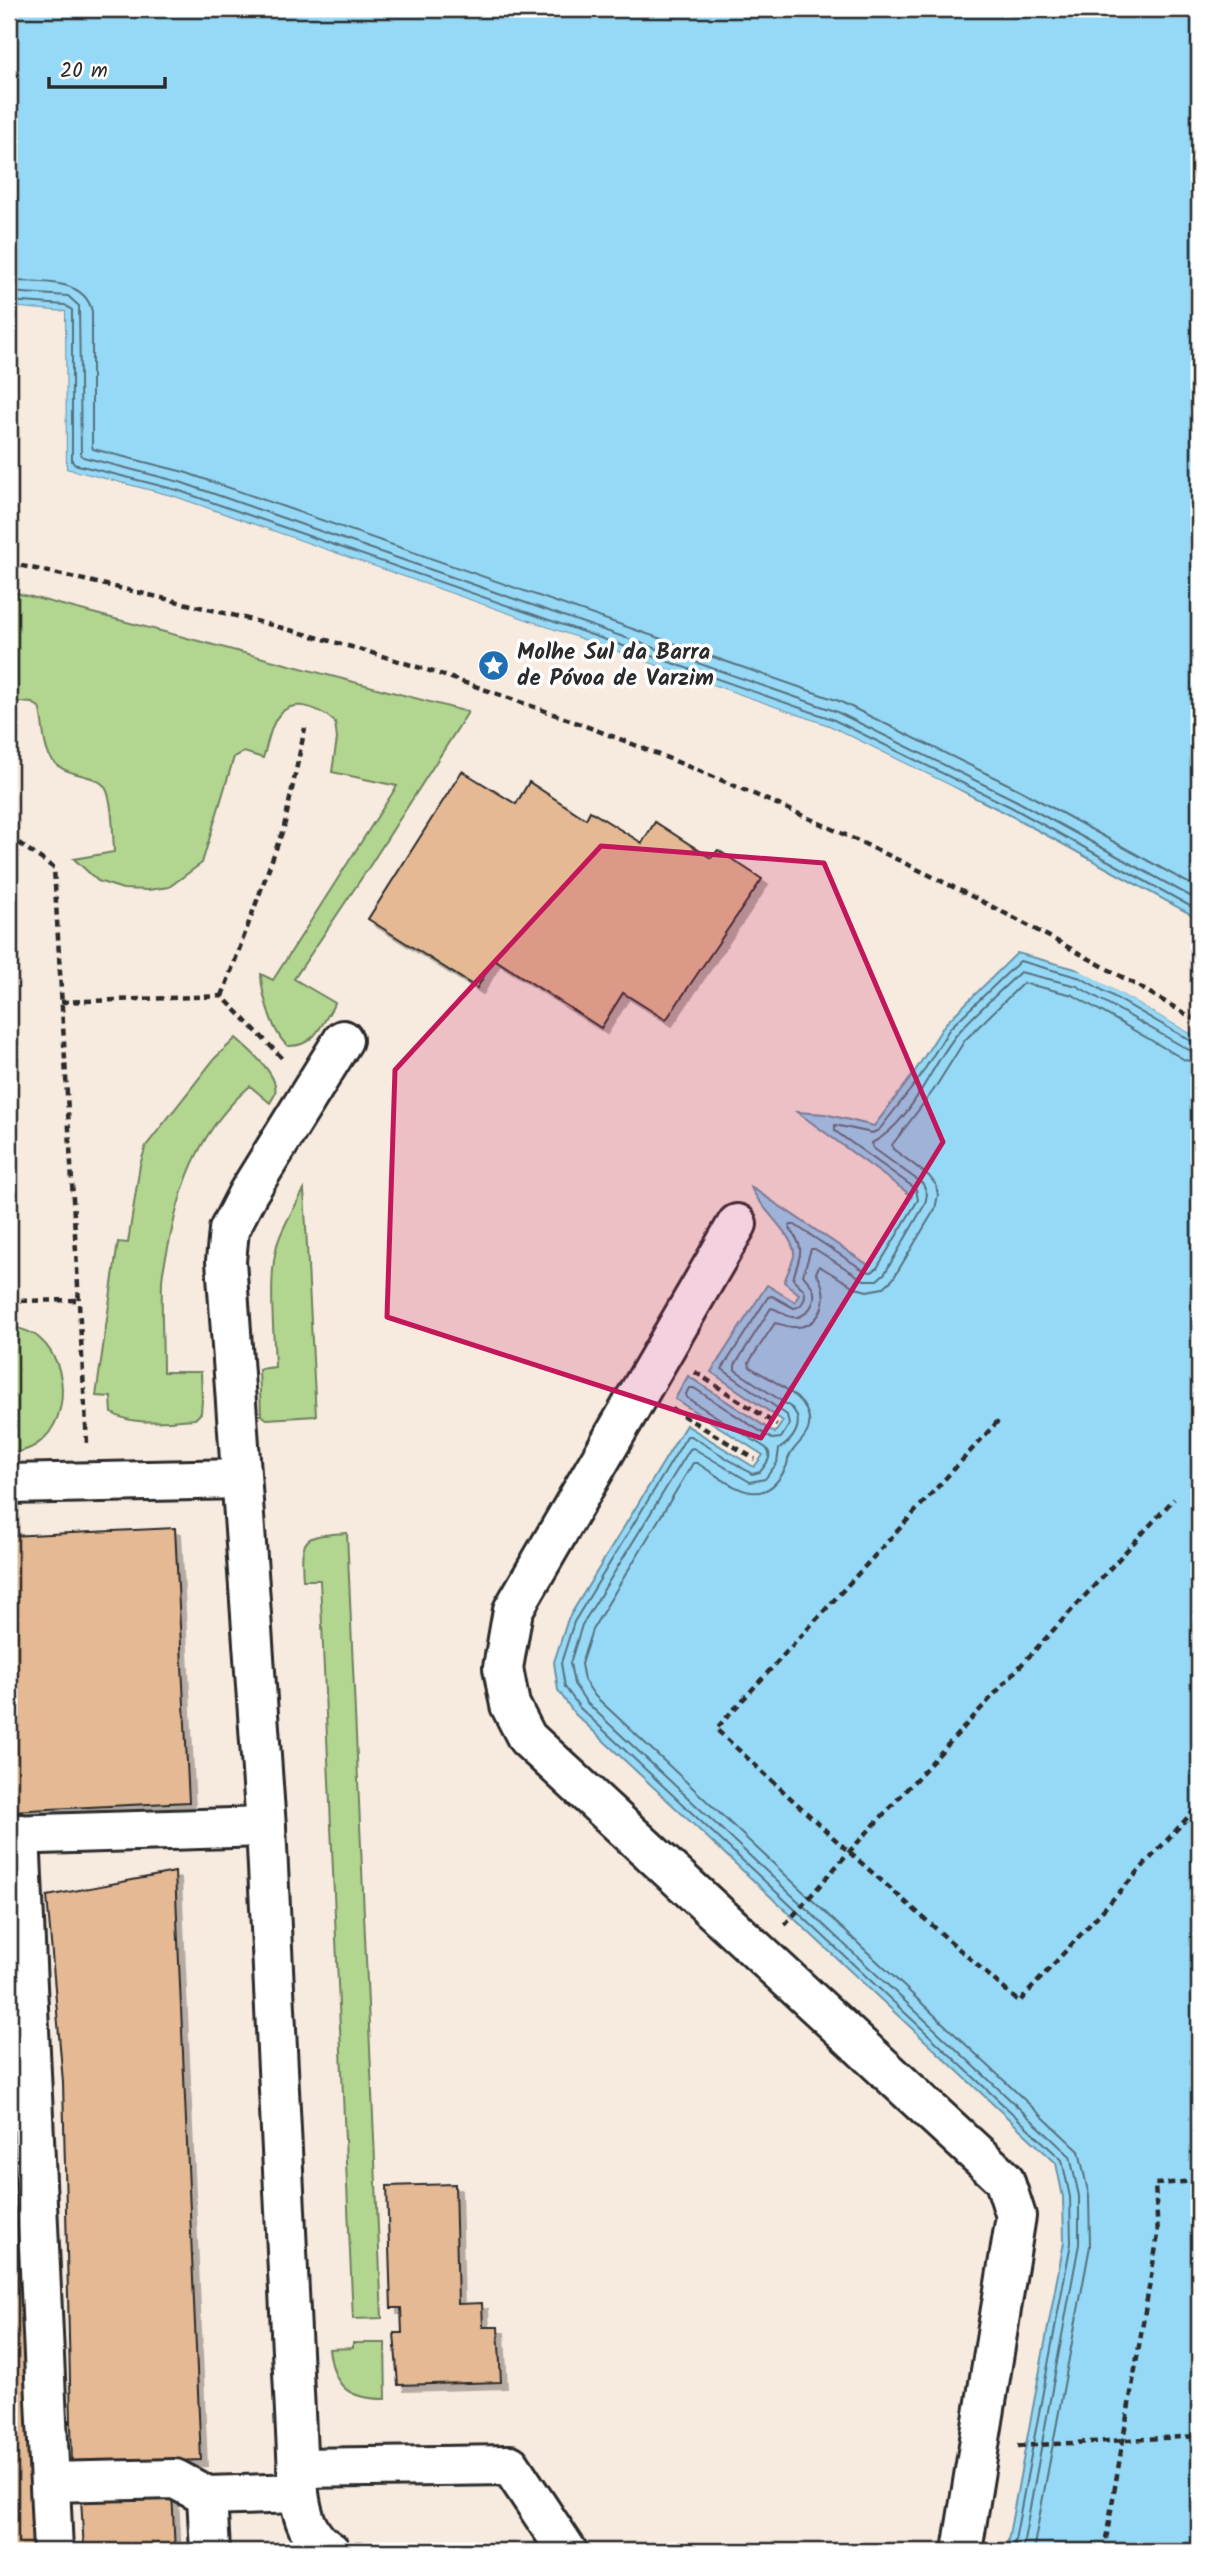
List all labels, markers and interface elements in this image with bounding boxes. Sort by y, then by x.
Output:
scale bar [49,46,164,90]
text: 20 m [60,55,108,88]
place label: Molhe Sul da Barra de Póvoa de Varzim [517,635,714,697]
place icon: Molhe Sul da Barra de Póvoa de Varzim [477,649,511,683]

